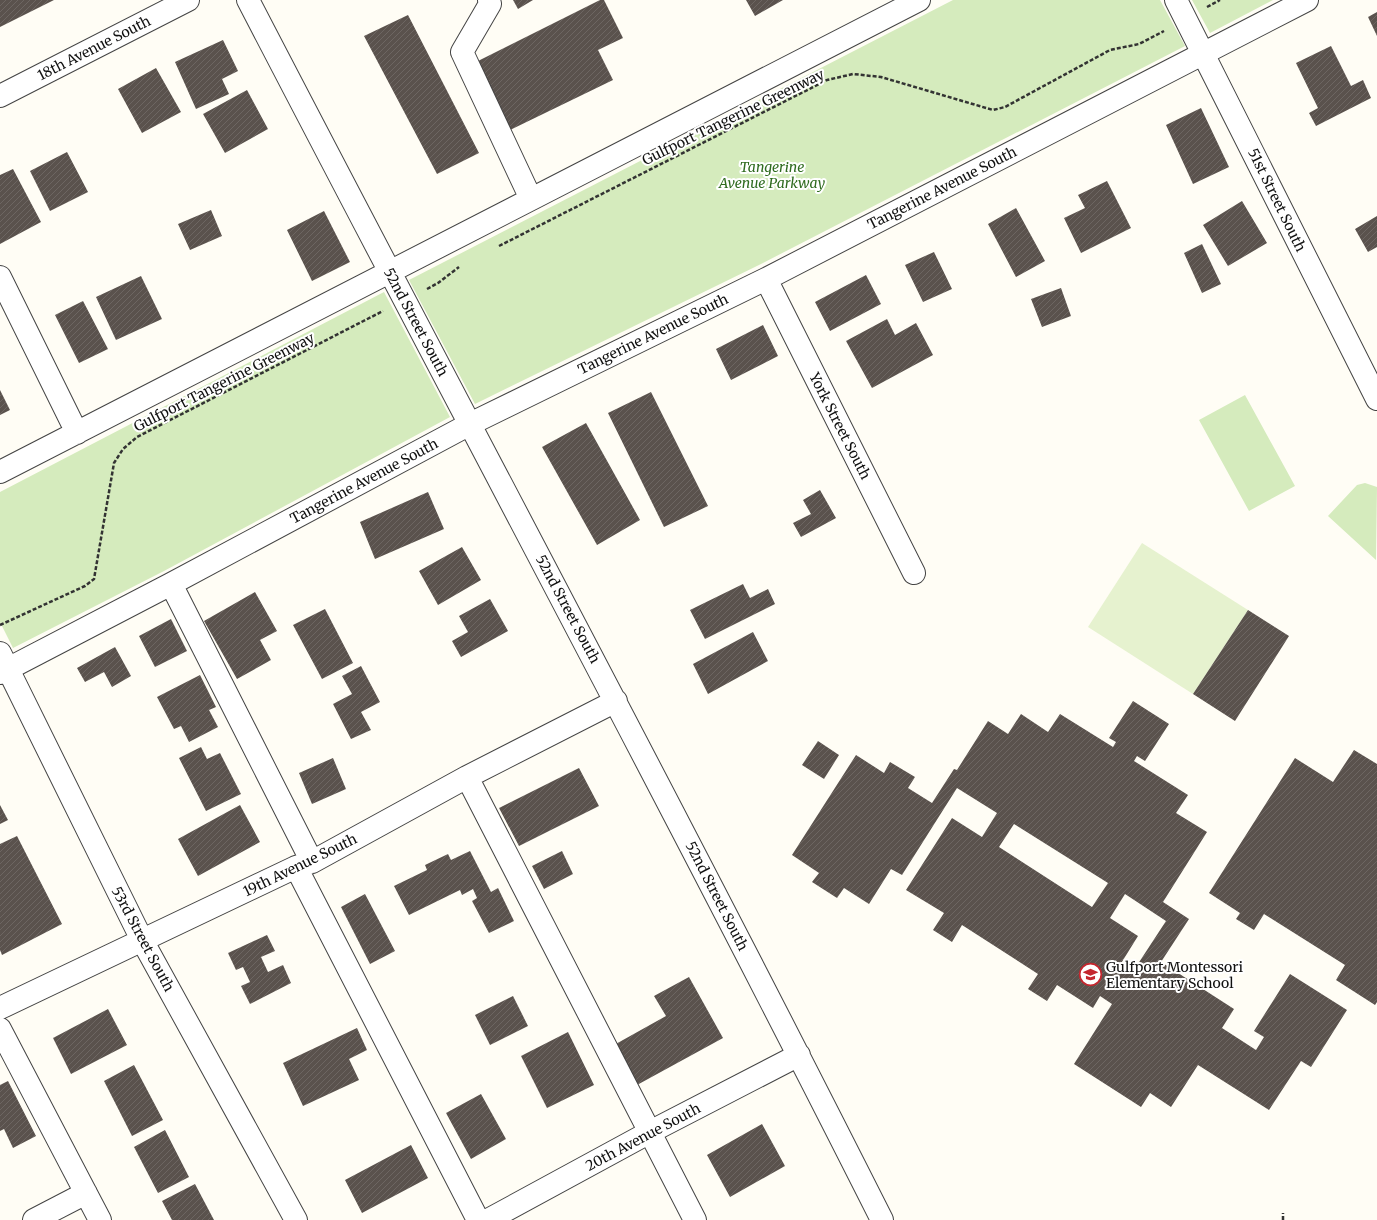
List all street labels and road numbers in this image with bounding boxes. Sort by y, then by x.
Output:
street label: 18th Avenue South [34,12,154,84]
street label: Gulfport Tangerine Greenway [639,65,828,169]
street label: Tangerine Avenue South [864,143,1020,233]
street label: 51st Street South [1244,145,1310,255]
street label: 52nd Street South [380,265,452,379]
street label: Tangerine Avenue South [575,290,731,378]
street label: Gulfport Tangerine Greenway [131,328,318,435]
street label: York Street South [805,369,875,482]
street label: Tangerine Avenue South [287,434,441,528]
street label: 52nd Street South [532,552,604,666]
street label: 19th Avenue South [240,830,360,900]
street label: 52nd Street South [682,838,752,954]
street label: 53rd Street South [108,884,178,994]
street label: 20th Avenue South [583,1099,703,1175]

